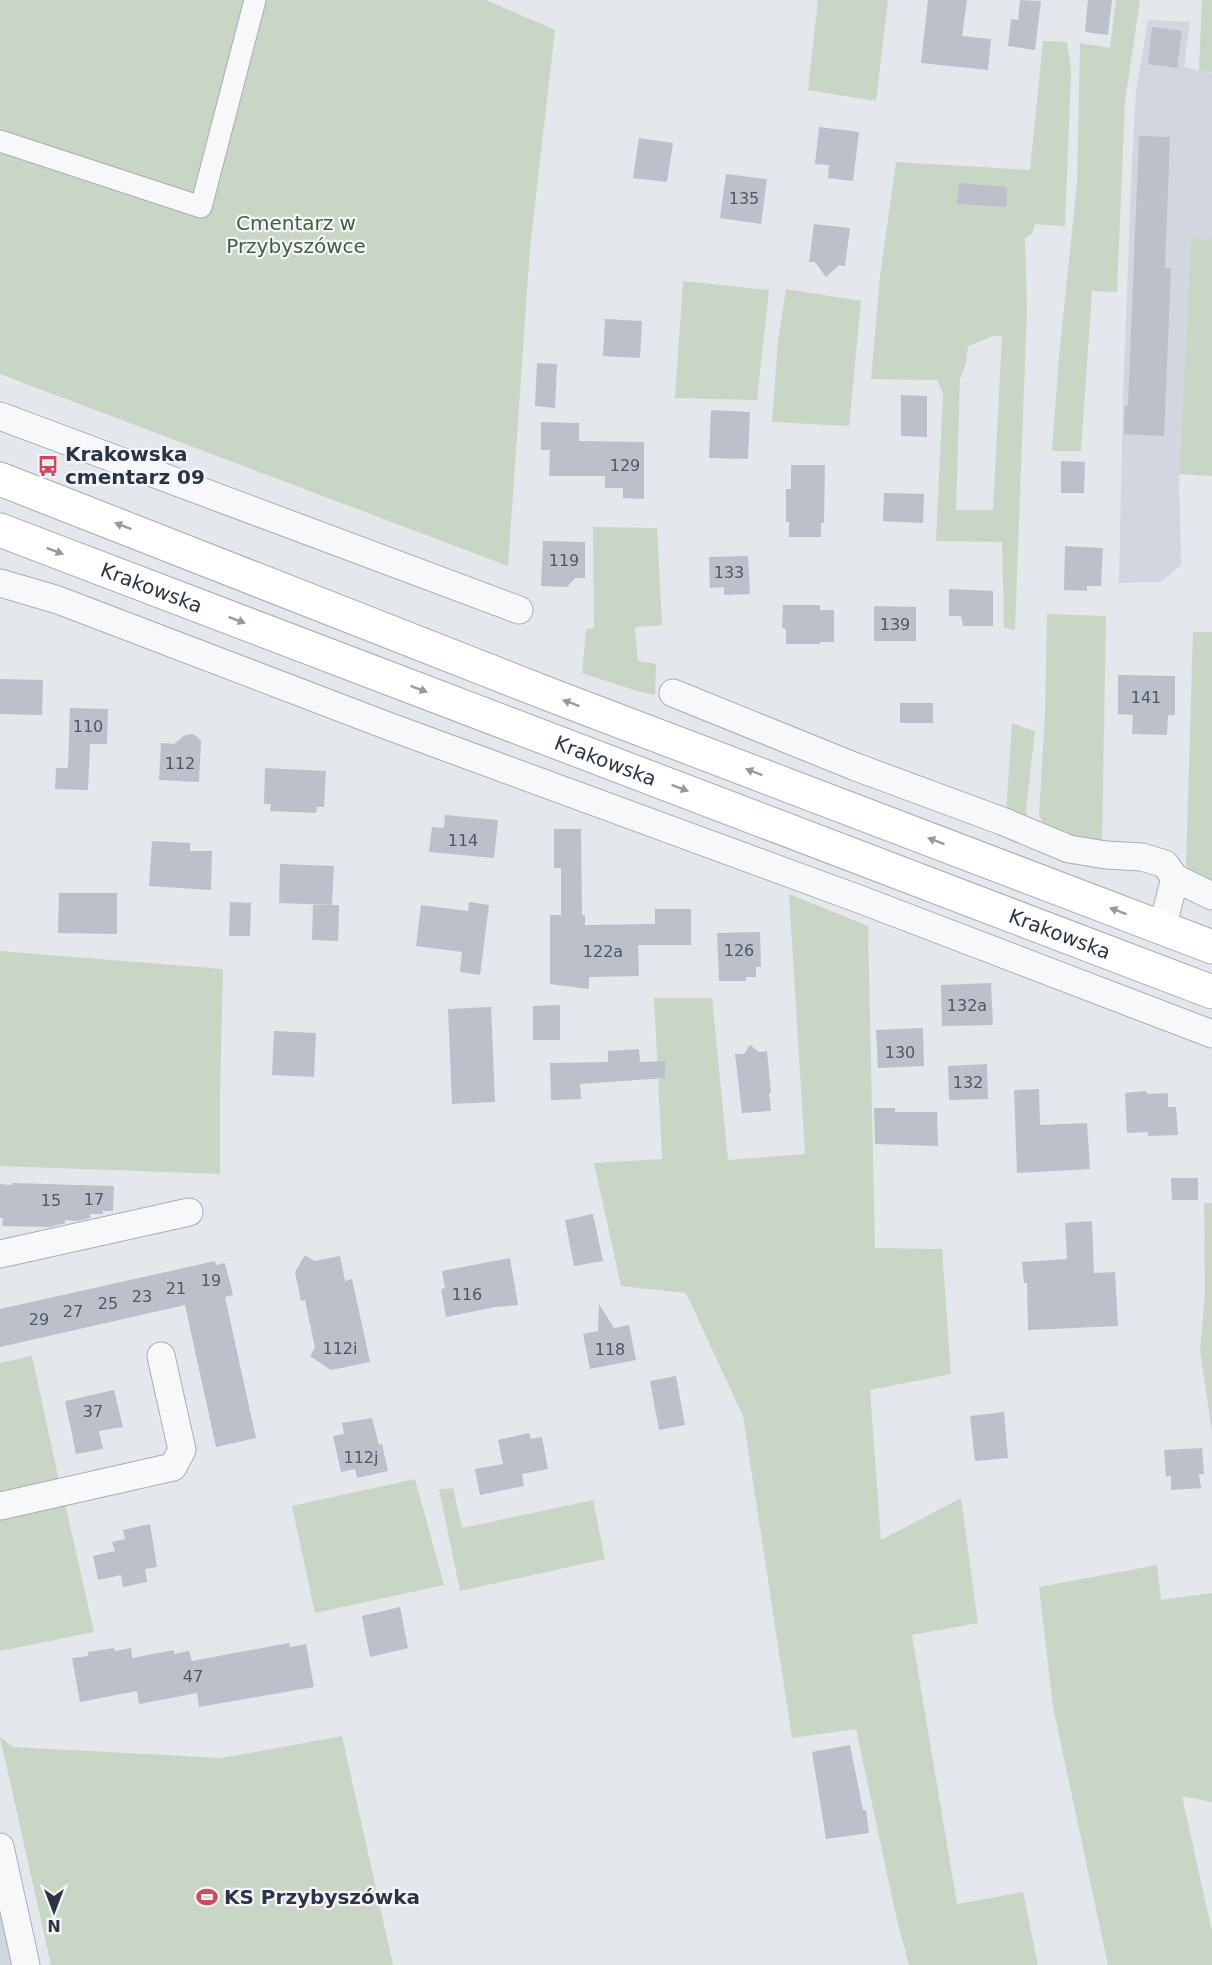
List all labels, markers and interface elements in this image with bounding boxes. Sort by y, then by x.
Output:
house number: 135 [729,189,759,208]
park label: Cmentarz w Przybyszówce [226,211,366,258]
place label: Krakowska cmentarz 09 [65,442,205,489]
bus stop icon: Krakowska cmentarz 09 [36,454,60,478]
house number: 129 [610,456,640,475]
one-way arrow [114,521,132,530]
one-way arrow [46,547,64,556]
house number: 119 [549,551,579,570]
street label: Krakowska [97,557,206,618]
house number: 133 [714,563,744,582]
house number: 139 [880,615,910,634]
one-way arrow [228,616,246,625]
one-way arrow [411,685,429,695]
house number: 141 [1131,688,1161,707]
one-way arrow [562,697,580,707]
house number: 110 [73,717,103,736]
street label: Krakowska [551,731,660,791]
house number: 112 [165,754,195,773]
one-way arrow [745,766,763,776]
one-way arrow [671,784,689,793]
house number: 114 [448,831,478,850]
one-way arrow [927,836,945,846]
street label: Krakowska [1005,904,1114,964]
one-way arrow [1109,906,1127,915]
house number: 126 [724,941,754,960]
house number: 122a [583,942,623,961]
house number: 132a [947,996,987,1015]
house number: 130 [885,1043,915,1062]
house number: 132 [953,1073,983,1092]
house number: 17 [84,1190,104,1209]
house number: 15 [41,1191,61,1210]
house number: 19 [201,1271,221,1290]
house number: 21 [166,1279,186,1298]
house number: 116 [452,1285,482,1304]
house number: 23 [132,1287,152,1306]
house number: 25 [98,1294,118,1313]
house number: 27 [63,1302,83,1321]
house number: 29 [29,1310,49,1329]
house number: 112i [323,1339,357,1358]
house number: 118 [595,1340,625,1359]
house number: 37 [83,1402,103,1421]
house number: 112j [344,1448,378,1467]
house number: 47 [183,1667,203,1686]
north arrow [24,1881,84,1941]
sports icon: KS Przybyszówka [195,1885,219,1909]
place label: KS Przybyszówka [224,1885,420,1909]
text: N [47,1916,61,1935]

